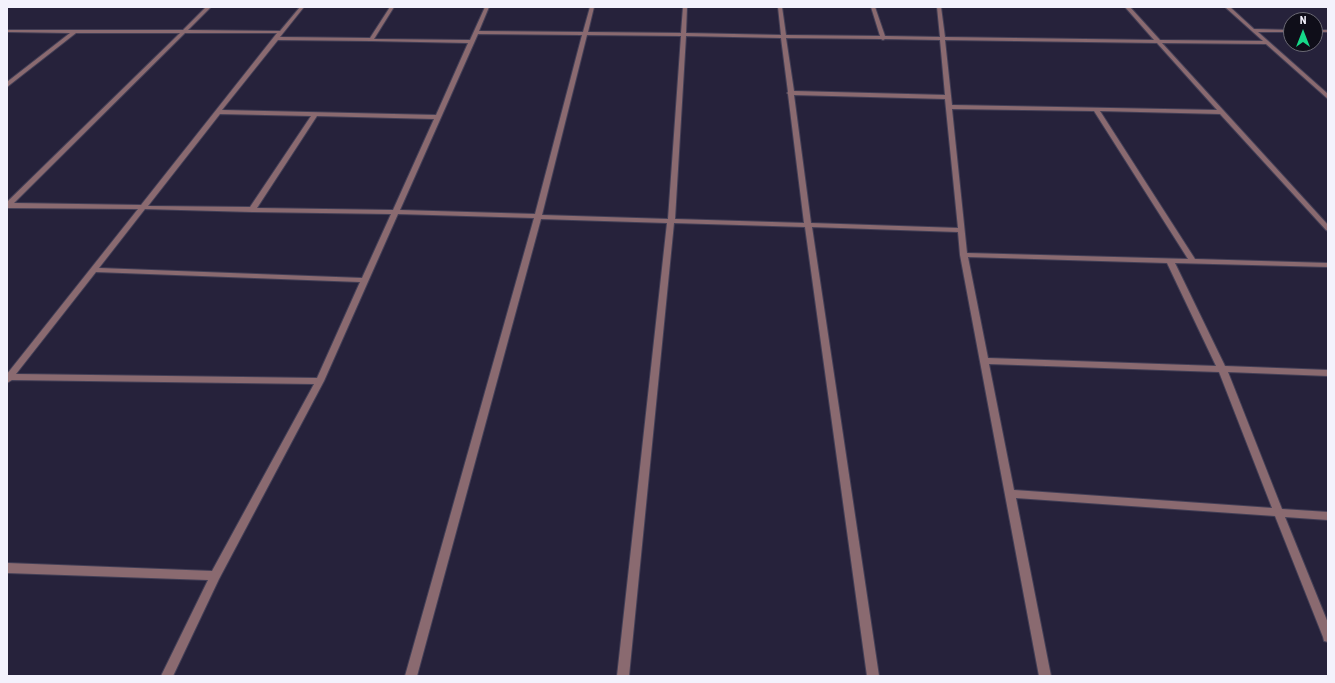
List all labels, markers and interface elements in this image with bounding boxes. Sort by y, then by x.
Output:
north arrow [1283,12,1323,52]
text: N [1300,14,1306,27]

